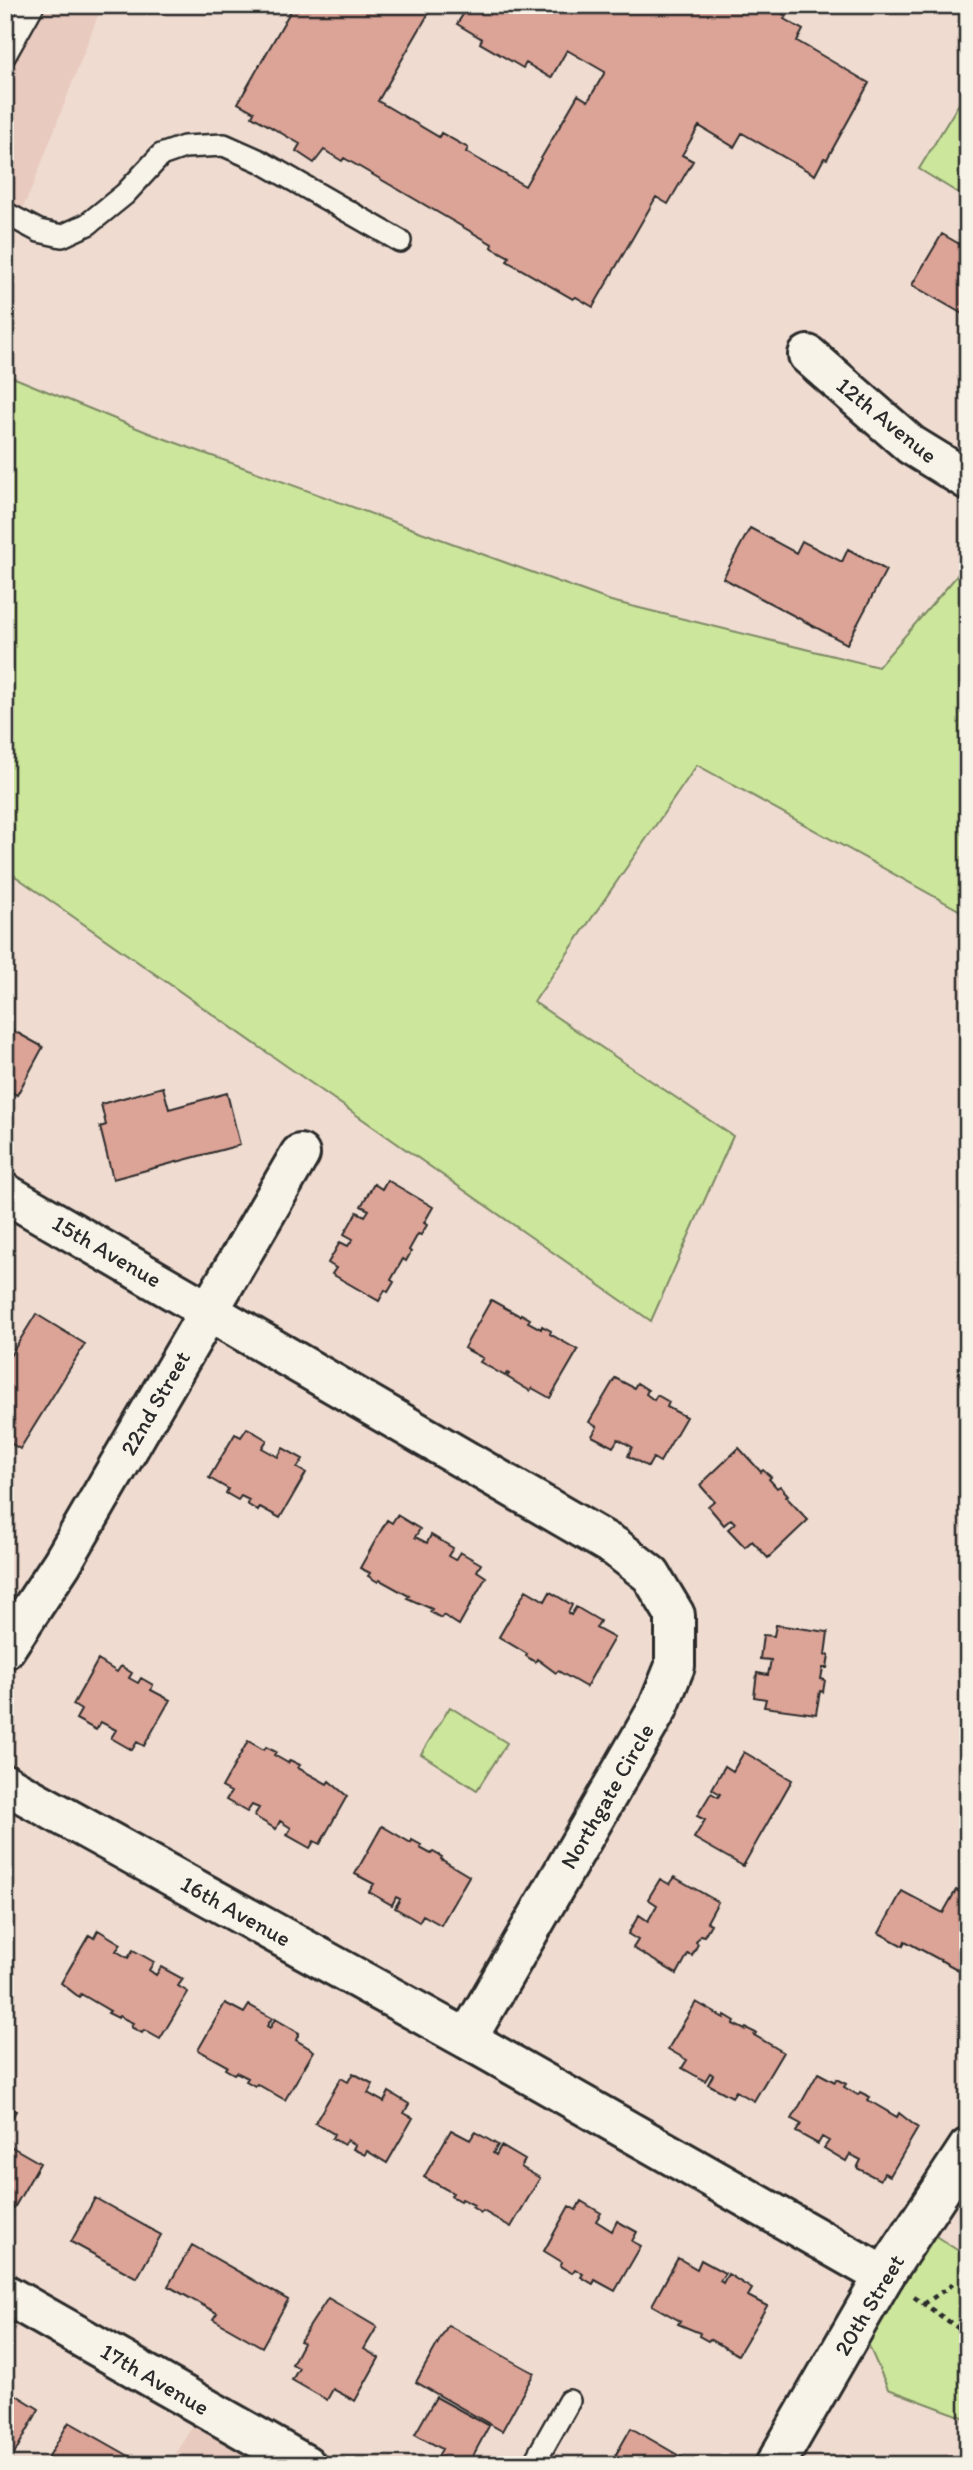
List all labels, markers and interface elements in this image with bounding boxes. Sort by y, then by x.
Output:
street label: 12th Avenue [831,371,943,469]
street label: 15th Avenue [47,1209,167,1293]
street label: 22nd Street [114,1345,196,1460]
street label: Northgate Circle [554,1718,660,1874]
street label: 16th Avenue [176,1869,296,1953]
street label: 20th Street [828,2249,910,2361]
street label: 17th Avenue [96,2337,214,2421]

